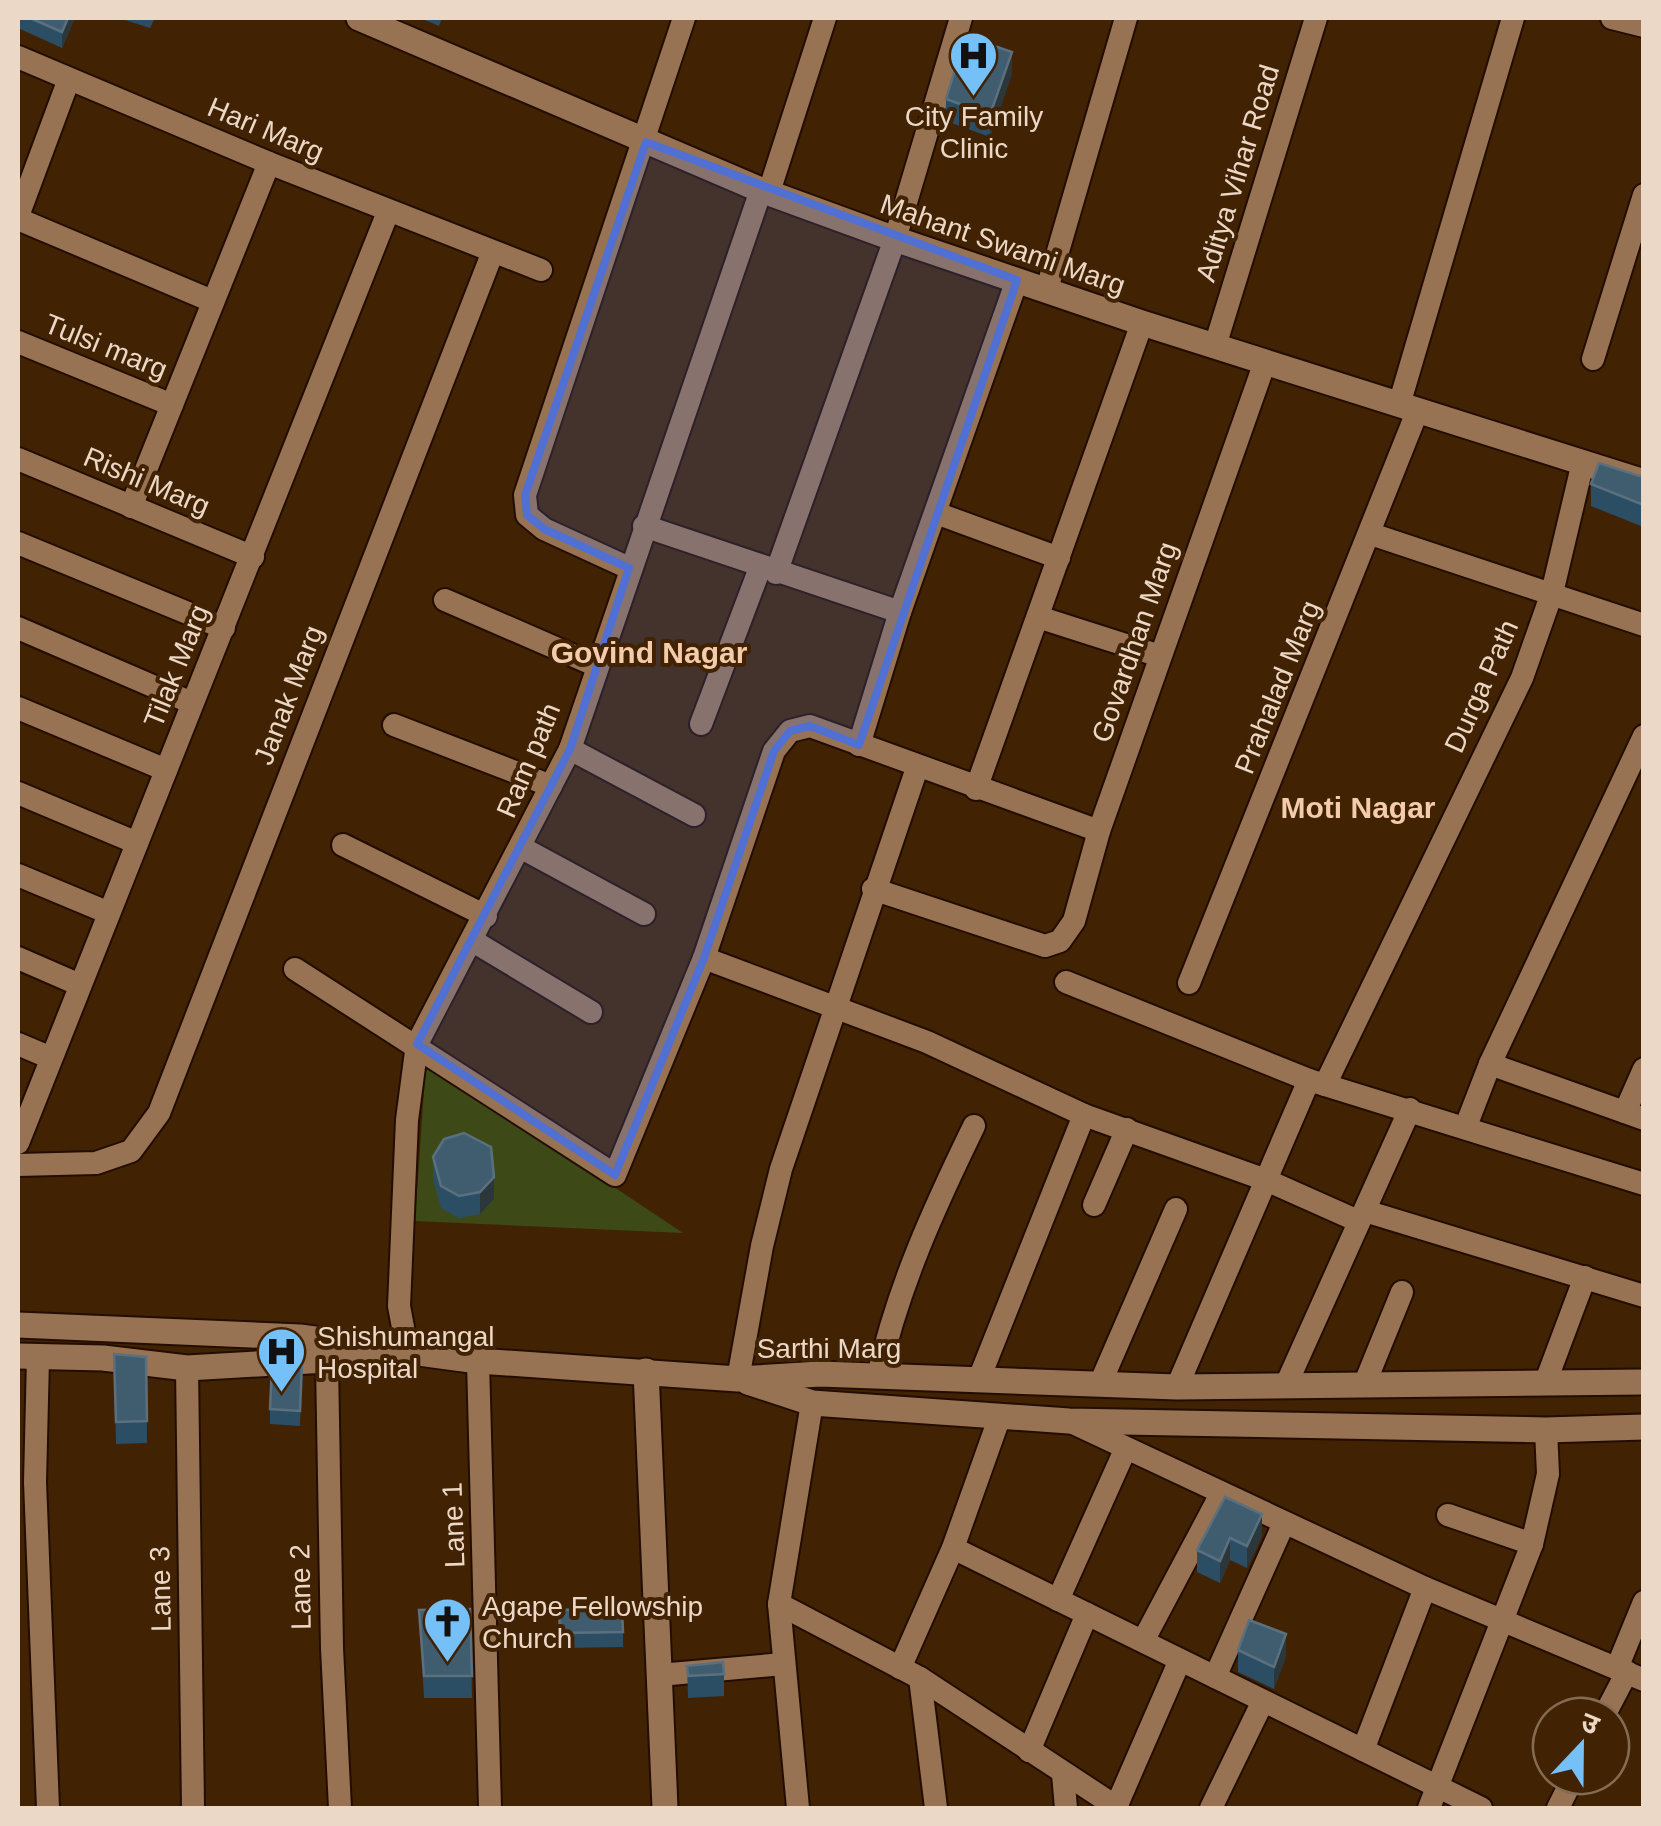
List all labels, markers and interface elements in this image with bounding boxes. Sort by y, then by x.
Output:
hospital icon: City Family Clinic [948,30,1000,98]
street label: Aditya Vihar Road [1190,61,1285,285]
street label: Hari Marg [203,91,328,168]
place label: City Family Clinic [905,101,1043,164]
street label: Mahant Swami Marg [876,188,1129,301]
street label: Tulsi marg [40,308,172,385]
street label: Rishi Marg [79,441,214,522]
street label: Govardhan Marg [1086,538,1183,747]
street label: Prahalad Marg [1229,596,1326,778]
street label: Tilak Marg [138,600,215,732]
street label: Durga Path [1438,615,1524,757]
street label: Janak Marg [248,621,329,769]
district label: Govind Nagar [551,636,748,669]
street label: Ram path [490,698,566,822]
district label: Moti Nagar [1280,791,1436,824]
place label: Shishumangal Hospital [317,1321,494,1384]
hospital icon: Shishumangal Hospital [256,1326,308,1394]
street label: Sarthi Marg [757,1333,901,1364]
street label: Lane 1 [437,1482,470,1568]
street label: Lane 2 [284,1544,317,1630]
street label: Lane 3 [144,1546,177,1632]
place label: Agape Fellowship Church [482,1591,703,1654]
church icon: Agape Fellowship Church [421,1596,473,1664]
north arrow [1531,1696,1631,1796]
text: उ [1577,1706,1604,1741]

